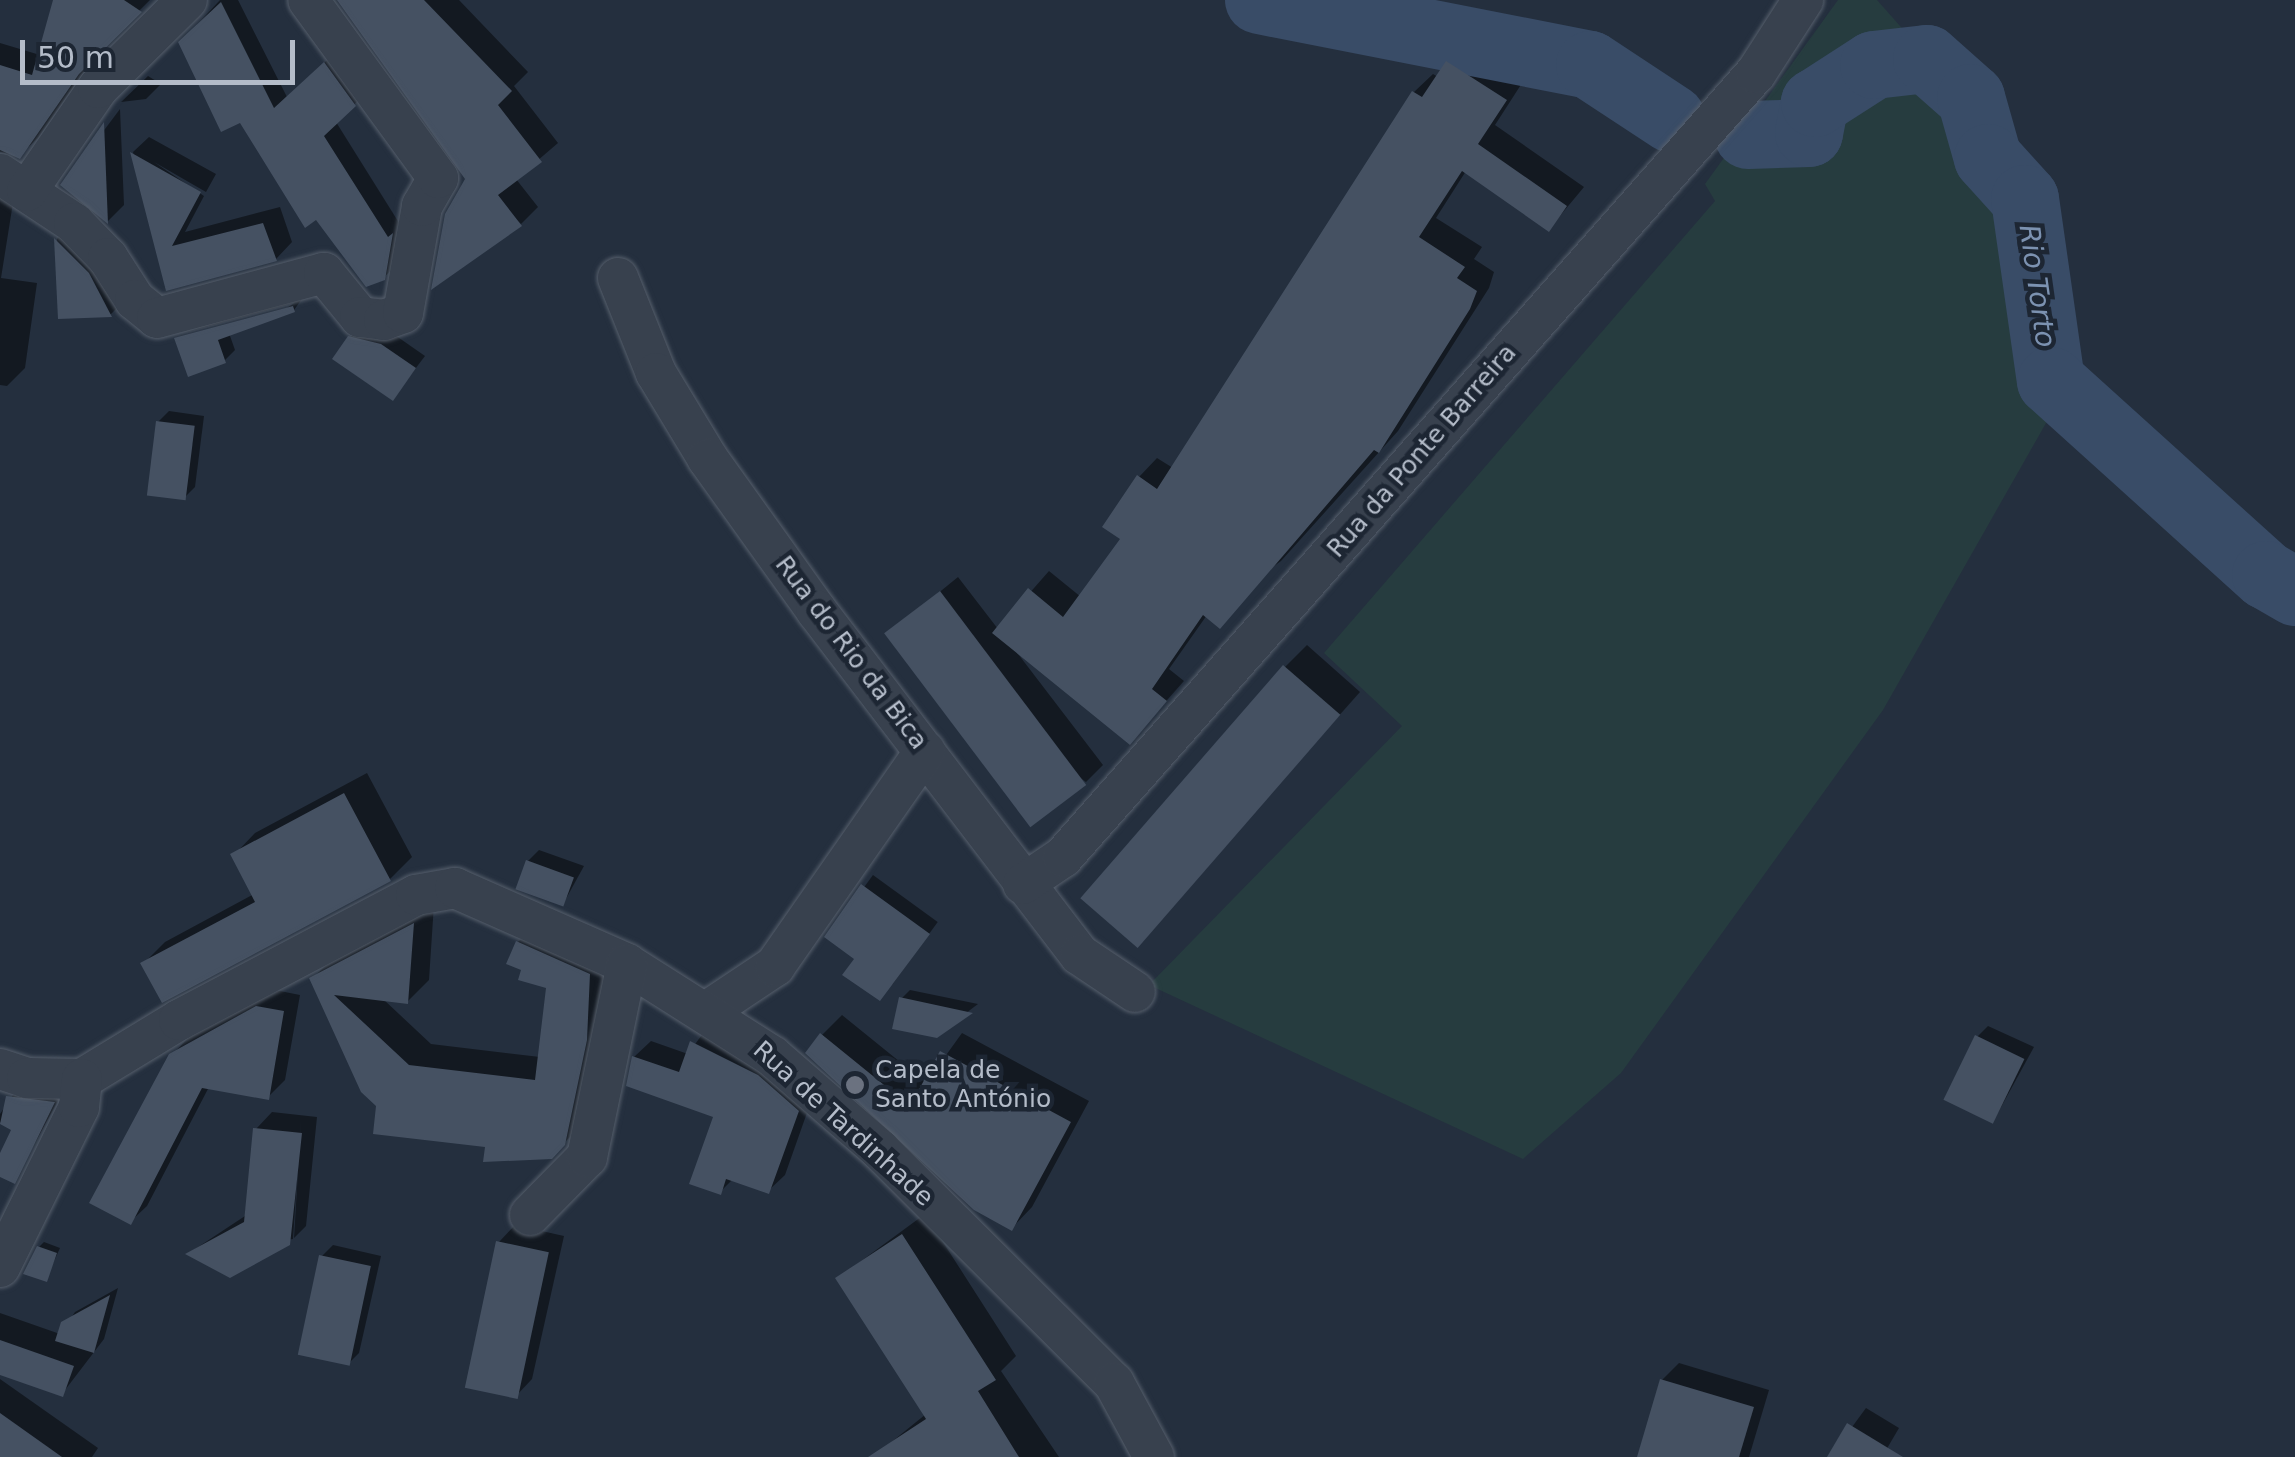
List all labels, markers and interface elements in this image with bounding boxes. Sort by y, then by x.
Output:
scale bar [25,20,300,82]
text: 50 m [37,40,114,75]
water label: Rio Torto [2012,222,2062,350]
street label: Rua da Ponte Barreira [1321,338,1523,564]
street label: Rua do Rio da Bica [769,550,933,756]
street label: Rua de Tardinhade [747,1035,939,1213]
place label: Capela de Santo António [875,1056,1051,1115]
marker: Capela de Santo António [844,1074,866,1096]

